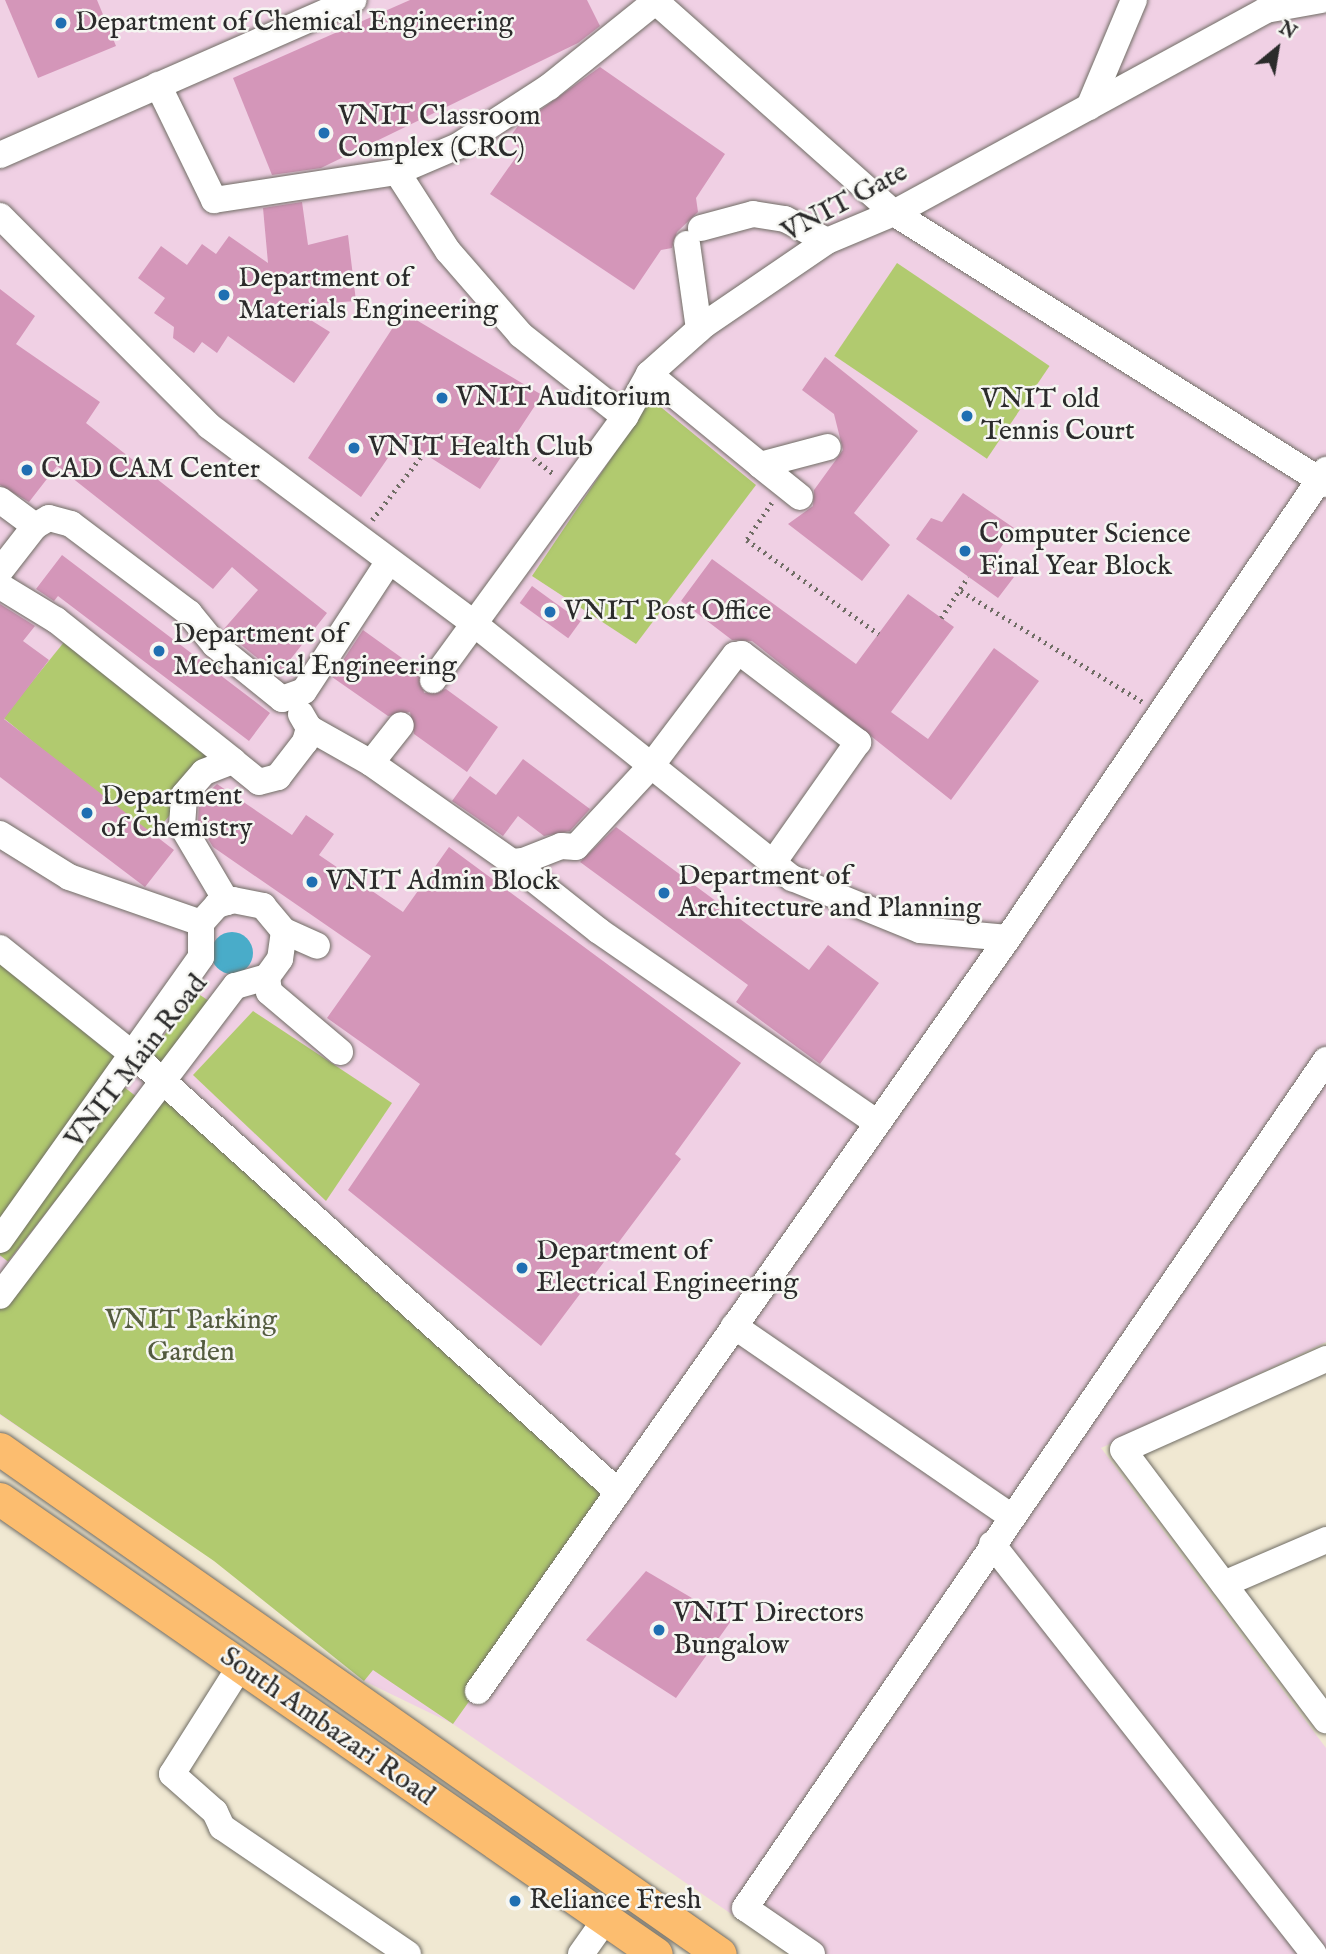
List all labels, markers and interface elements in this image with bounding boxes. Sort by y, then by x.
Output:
place label: Department of Chemical Engineering [75,6,514,40]
north arrow [1242,14,1312,84]
marker: Department of Chemical Engineering [53,15,69,31]
text: N [1274,16,1301,45]
place label: VNIT Classroom Complex (CRC) [338,100,541,166]
marker: VNIT Classroom Complex (CRC) [316,125,332,141]
street label: VNIT Gate [776,156,914,250]
place label: Department of Materials Engineering [238,262,498,328]
marker: Department of Materials Engineering [216,287,232,303]
place label: VNIT Auditorium [456,381,671,415]
place label: VNIT old Tennis Court [981,383,1135,449]
marker: VNIT Auditorium [434,390,450,406]
marker: VNIT old Tennis Court [959,408,975,424]
place label: VNIT Health Club [368,431,593,465]
marker: VNIT Health Club [346,440,362,456]
place label: CAD CAM Center [41,453,260,487]
marker: CAD CAM Center [19,462,35,478]
place label: Computer Science Final Year Block [979,518,1191,584]
marker: Computer Science Final Year Block [957,543,973,559]
place label: VNIT Post Office [564,595,771,629]
marker: VNIT Post Office [542,604,558,620]
place label: Department of Mechanical Engineering [173,618,457,684]
marker: Department of Mechanical Engineering [151,643,167,659]
place label: Department of Chemistry [101,780,253,846]
marker: Department of Chemistry [79,805,95,821]
place label: Department of Architecture and Planning [678,860,981,926]
place label: VNIT Admin Block [326,865,559,899]
marker: VNIT Admin Block [304,874,320,890]
marker: Department of Architecture and Planning [656,885,672,901]
street label: VNIT Main Road [59,968,215,1156]
place label: Department of Electrical Engineering [536,1235,798,1301]
marker: Department of Electrical Engineering [514,1260,530,1276]
park label: VNIT Parking Garden [105,1304,277,1370]
place label: VNIT Directors Bungalow [673,1597,864,1663]
marker: VNIT Directors Bungalow [651,1622,667,1638]
street label: South Ambazari Road [213,1640,441,1814]
place label: Reliance Fresh [529,1884,701,1918]
marker: Reliance Fresh [507,1893,523,1909]

